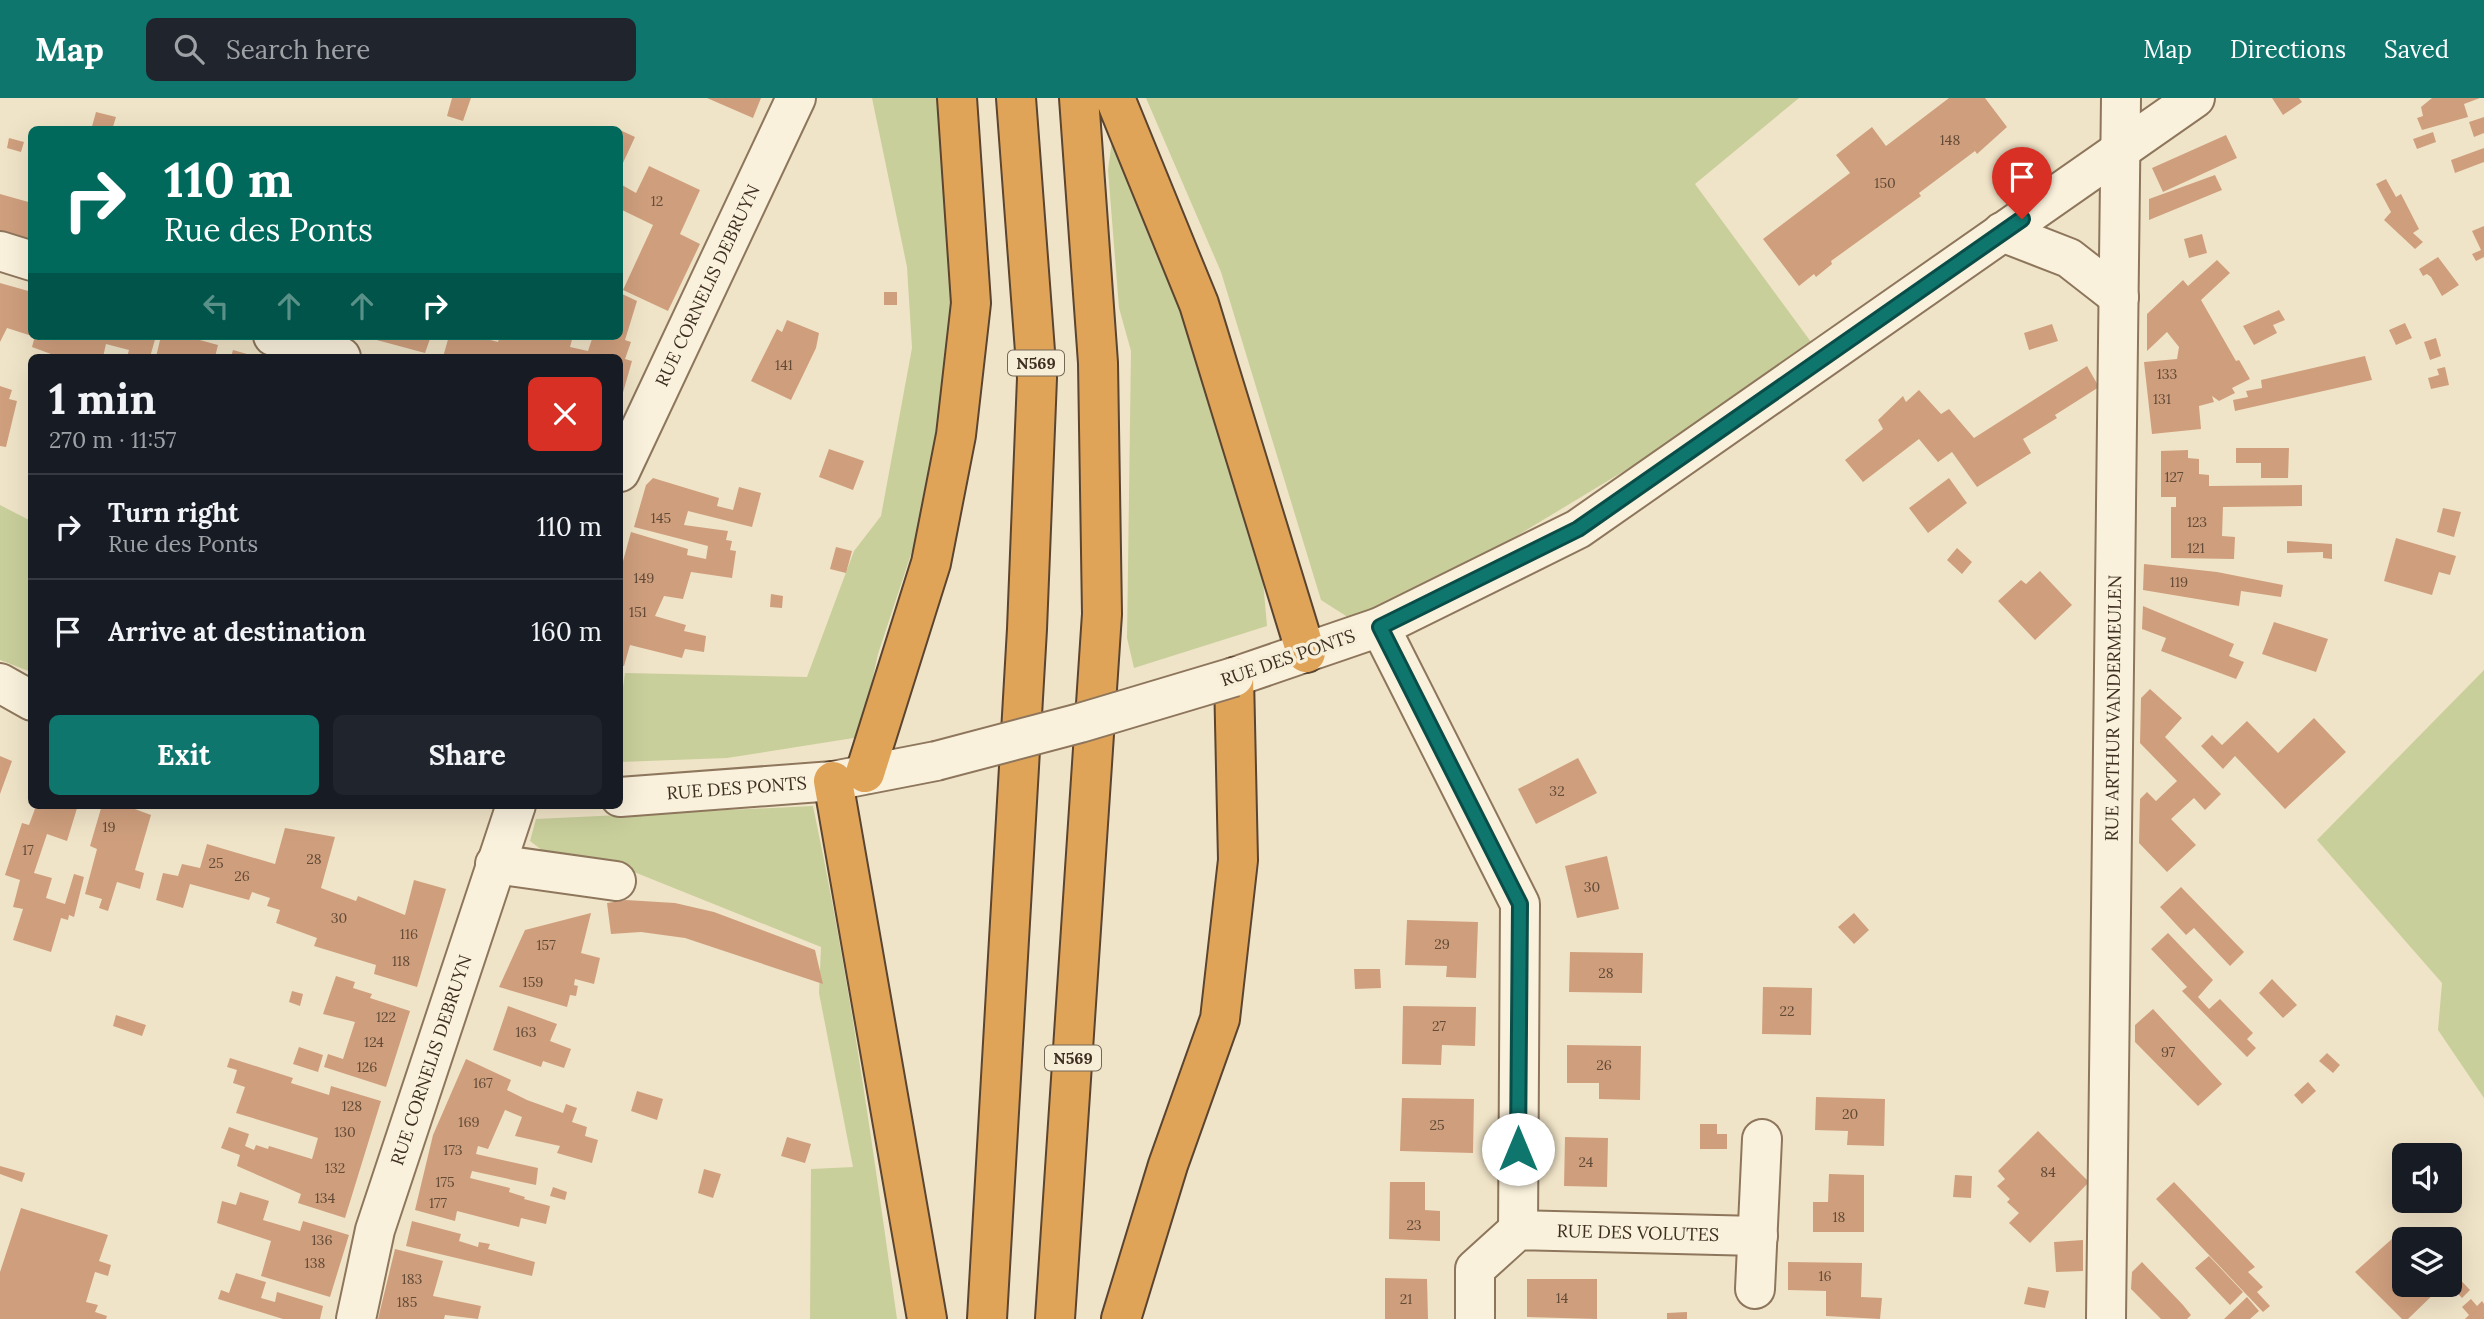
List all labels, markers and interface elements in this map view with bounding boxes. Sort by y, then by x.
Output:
search box [146,18,636,81]
text: Map [35,28,104,70]
icon: search [170,30,208,68]
text: Search here [226,33,370,66]
text: Map [2143,34,2192,65]
text: Directions [2230,34,2346,65]
text: Saved [2384,34,2449,65]
house number: 148 [1940,131,1960,149]
pin [1992,147,2052,219]
text: 110 m [164,148,293,210]
icon: right [49,154,140,245]
icon: arrive [2003,158,2041,196]
house number: 150 [1874,174,1896,192]
street label: RUE CORNELIS DEBRUYN [650,181,765,390]
house number: 12 [651,192,663,210]
text: Rue des Ponts [164,209,373,250]
icon: left [197,287,235,325]
icon: ahead [270,287,308,325]
icon: ahead [343,287,381,325]
icon: right [416,287,454,325]
road number: N569 [1008,350,1064,376]
house number: 141 [775,356,793,374]
house number: 133 [2157,365,2178,383]
text: 1 min [49,372,156,426]
button: close [528,377,602,451]
house number: 131 [2153,390,2171,408]
text: 270 m · 11:57 [49,425,176,454]
house number: 127 [2164,468,2184,486]
text: Turn right [108,496,239,529]
icon: right [49,508,87,546]
house number: 145 [651,509,671,527]
text: 110 m [537,510,602,543]
house number: 123 [2187,513,2207,531]
text: Rue des Ponts [108,529,258,558]
house number: 121 [2187,539,2205,557]
house number: 149 [634,569,654,587]
house number: 119 [2170,573,2188,591]
street label: RUE ARTHUR VANDERMEULEN [2100,575,2126,842]
house number: 151 [629,603,647,621]
icon: arrive [49,613,87,651]
text: Arrive at destination [108,615,366,648]
text: 160 m [531,615,602,648]
street label: RUE DES PONTS [1218,624,1358,691]
button: Exit [49,715,319,795]
button: Share [333,715,602,795]
street label: RUE DES PONTS [666,771,808,804]
house number: 32 [1549,782,1565,800]
house number: 19 [102,818,116,836]
house number: 17 [22,841,34,859]
house number: 28 [306,850,322,868]
house number: 25 [208,854,224,872]
house number: 26 [234,867,250,885]
house number: 30 [1584,878,1600,896]
house number: 30 [331,909,347,927]
house number: 116 [400,925,418,943]
house number: 29 [1434,935,1450,953]
house number: 157 [536,936,556,954]
street label: RUE CORNELIS DEBRUYN [385,952,477,1168]
house number: 118 [392,952,410,970]
house number: 28 [1598,964,1614,982]
house number: 159 [523,973,543,991]
house number: 22 [1779,1002,1795,1020]
house number: 122 [376,1008,396,1026]
house number: 27 [1432,1017,1447,1035]
house number: 163 [516,1023,537,1041]
house number: 124 [364,1033,384,1051]
house number: 97 [2161,1043,2176,1061]
road number: N569 [1045,1046,1101,1070]
house number: 26 [1596,1056,1612,1074]
house number: 126 [357,1058,377,1076]
house number: 167 [473,1074,493,1092]
house number: 128 [342,1097,362,1115]
house number: 20 [1842,1105,1858,1123]
position arrow [1481,1112,1555,1186]
house number: 169 [458,1113,480,1131]
house number: 25 [1429,1116,1445,1134]
house number: 130 [334,1123,356,1141]
house number: 173 [443,1141,463,1159]
map controls [2392,1143,2462,1297]
button: sound [2392,1143,2462,1213]
house number: 24 [1579,1153,1594,1171]
house number: 132 [325,1159,345,1177]
house number: 84 [2040,1163,2056,1181]
house number: 175 [435,1173,455,1191]
house number: 134 [315,1189,336,1207]
house number: 177 [429,1194,448,1212]
house number: 18 [1833,1208,1846,1226]
house number: 23 [1406,1216,1422,1234]
street label: RUE DES VOLUTES [1556,1219,1719,1246]
button: layers [2392,1227,2462,1297]
house number: 136 [312,1231,333,1249]
house number: 138 [305,1254,326,1272]
house number: 16 [1818,1267,1832,1285]
house number: 183 [402,1270,423,1288]
house number: 14 [1556,1289,1569,1307]
house number: 21 [1400,1290,1412,1308]
house number: 185 [397,1293,417,1311]

